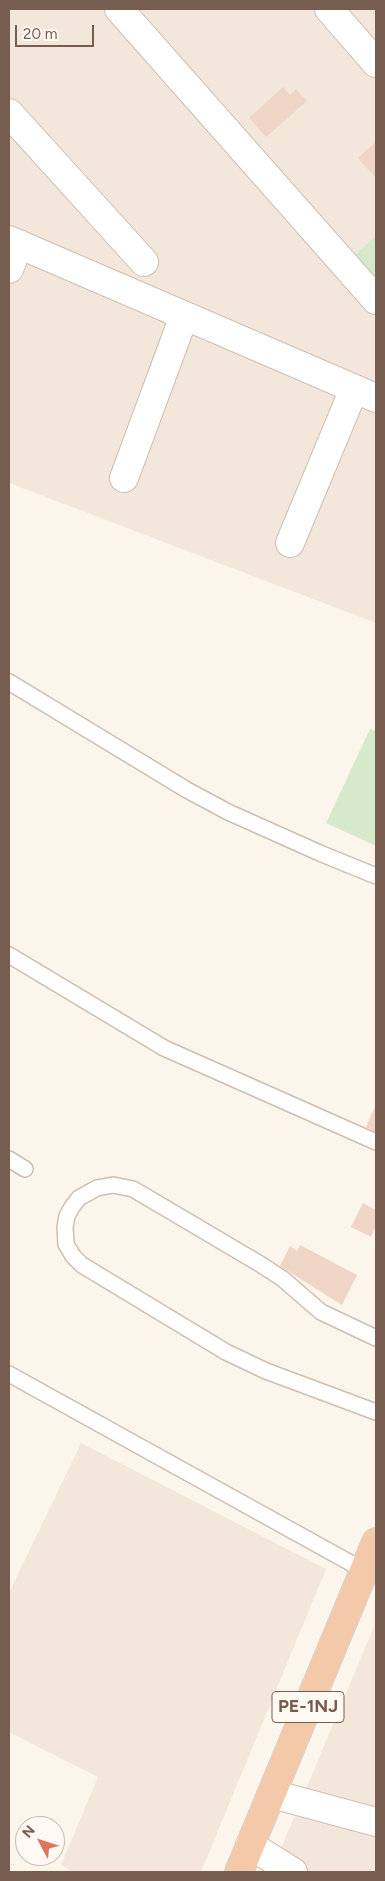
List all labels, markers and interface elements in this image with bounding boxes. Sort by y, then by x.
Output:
scale bar [18,15,96,47]
text: 20 m [23,25,57,43]
road number: PE-1NJ [272,1691,344,1722]
north arrow [15,1816,65,1866]
text: N [19,1822,39,1841]

